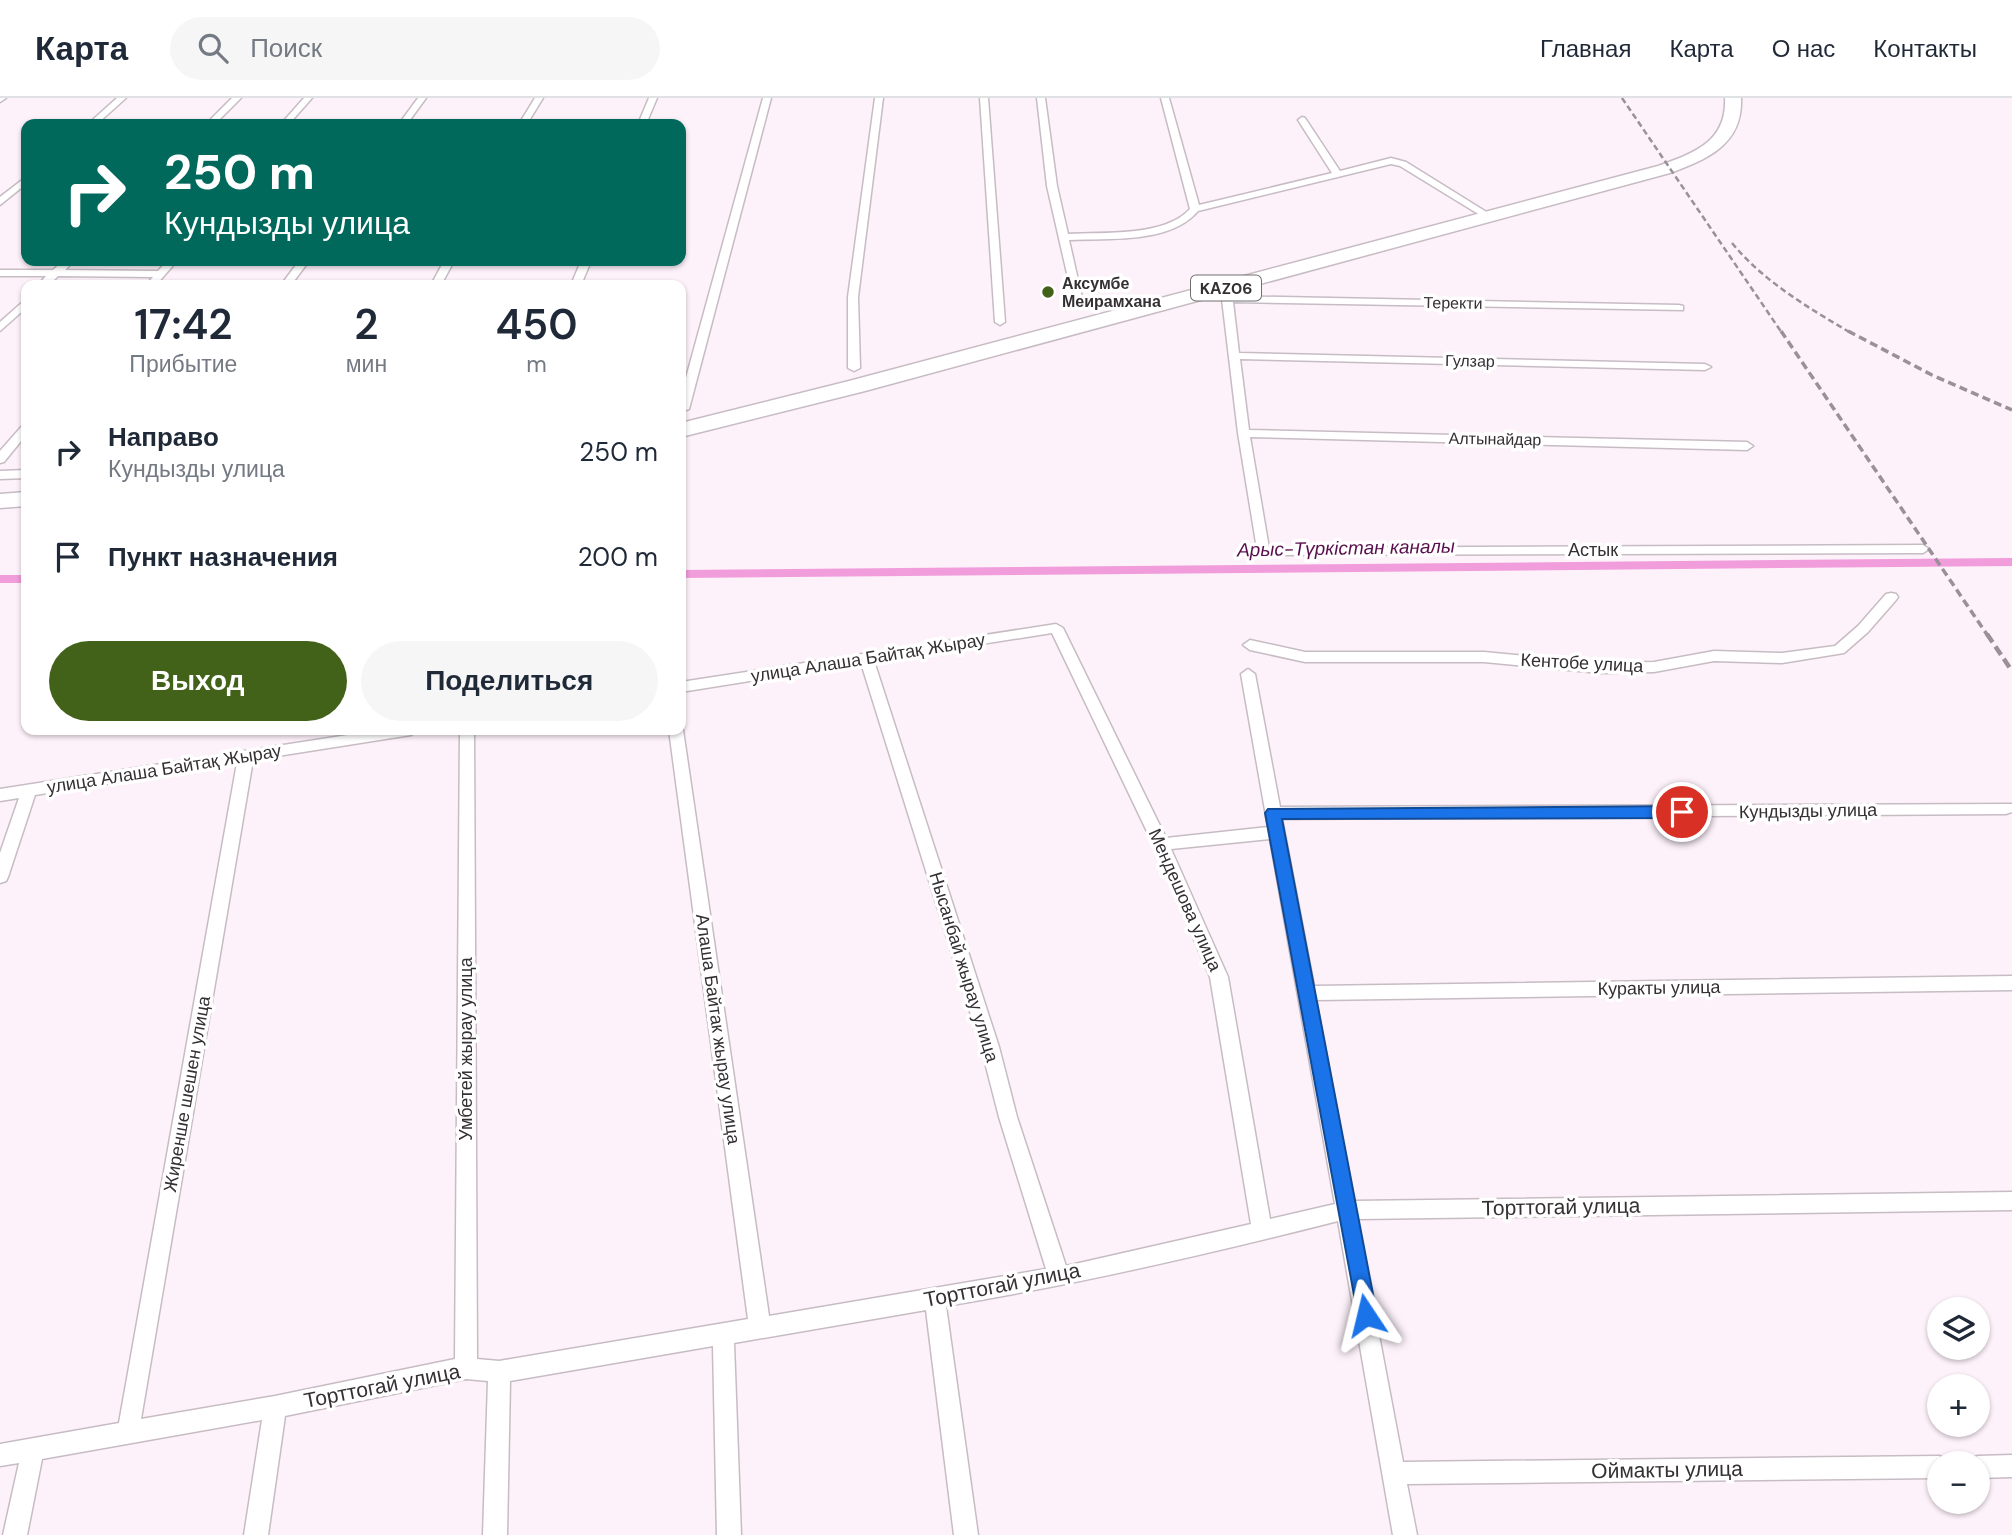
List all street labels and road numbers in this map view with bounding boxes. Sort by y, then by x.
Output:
road number: KАZ06 [1191,276,1261,300]
street label: Теректи [1423,292,1483,314]
street label: Гулзар [1445,350,1495,372]
street label: Алтынайдар [1449,428,1542,450]
street label: Астык [1568,538,1618,562]
street label: улица Алаша Байтақ Жырау [749,628,987,688]
street label: Кентобе улица [1520,648,1645,678]
street label: улица Алаша Байтақ Жырау [45,739,283,799]
street label: Кундызды улица [1739,798,1878,824]
street label: Мендешова улица [1143,825,1228,976]
street label: Нысанбай жырау улица [924,869,1005,1066]
street label: Алаша Байтак жырау улица [690,912,746,1147]
street label: Умбетей жырау улица [454,956,478,1141]
street label: Куракты улица [1597,975,1722,1001]
street label: Жиренше шешен улица [158,993,216,1194]
street label: Торттогай улица [1481,1192,1641,1222]
street label: Торттогай улица [921,1256,1083,1314]
street label: Торттогай улица [301,1357,463,1415]
street label: Оймакты улица [1591,1455,1743,1485]

